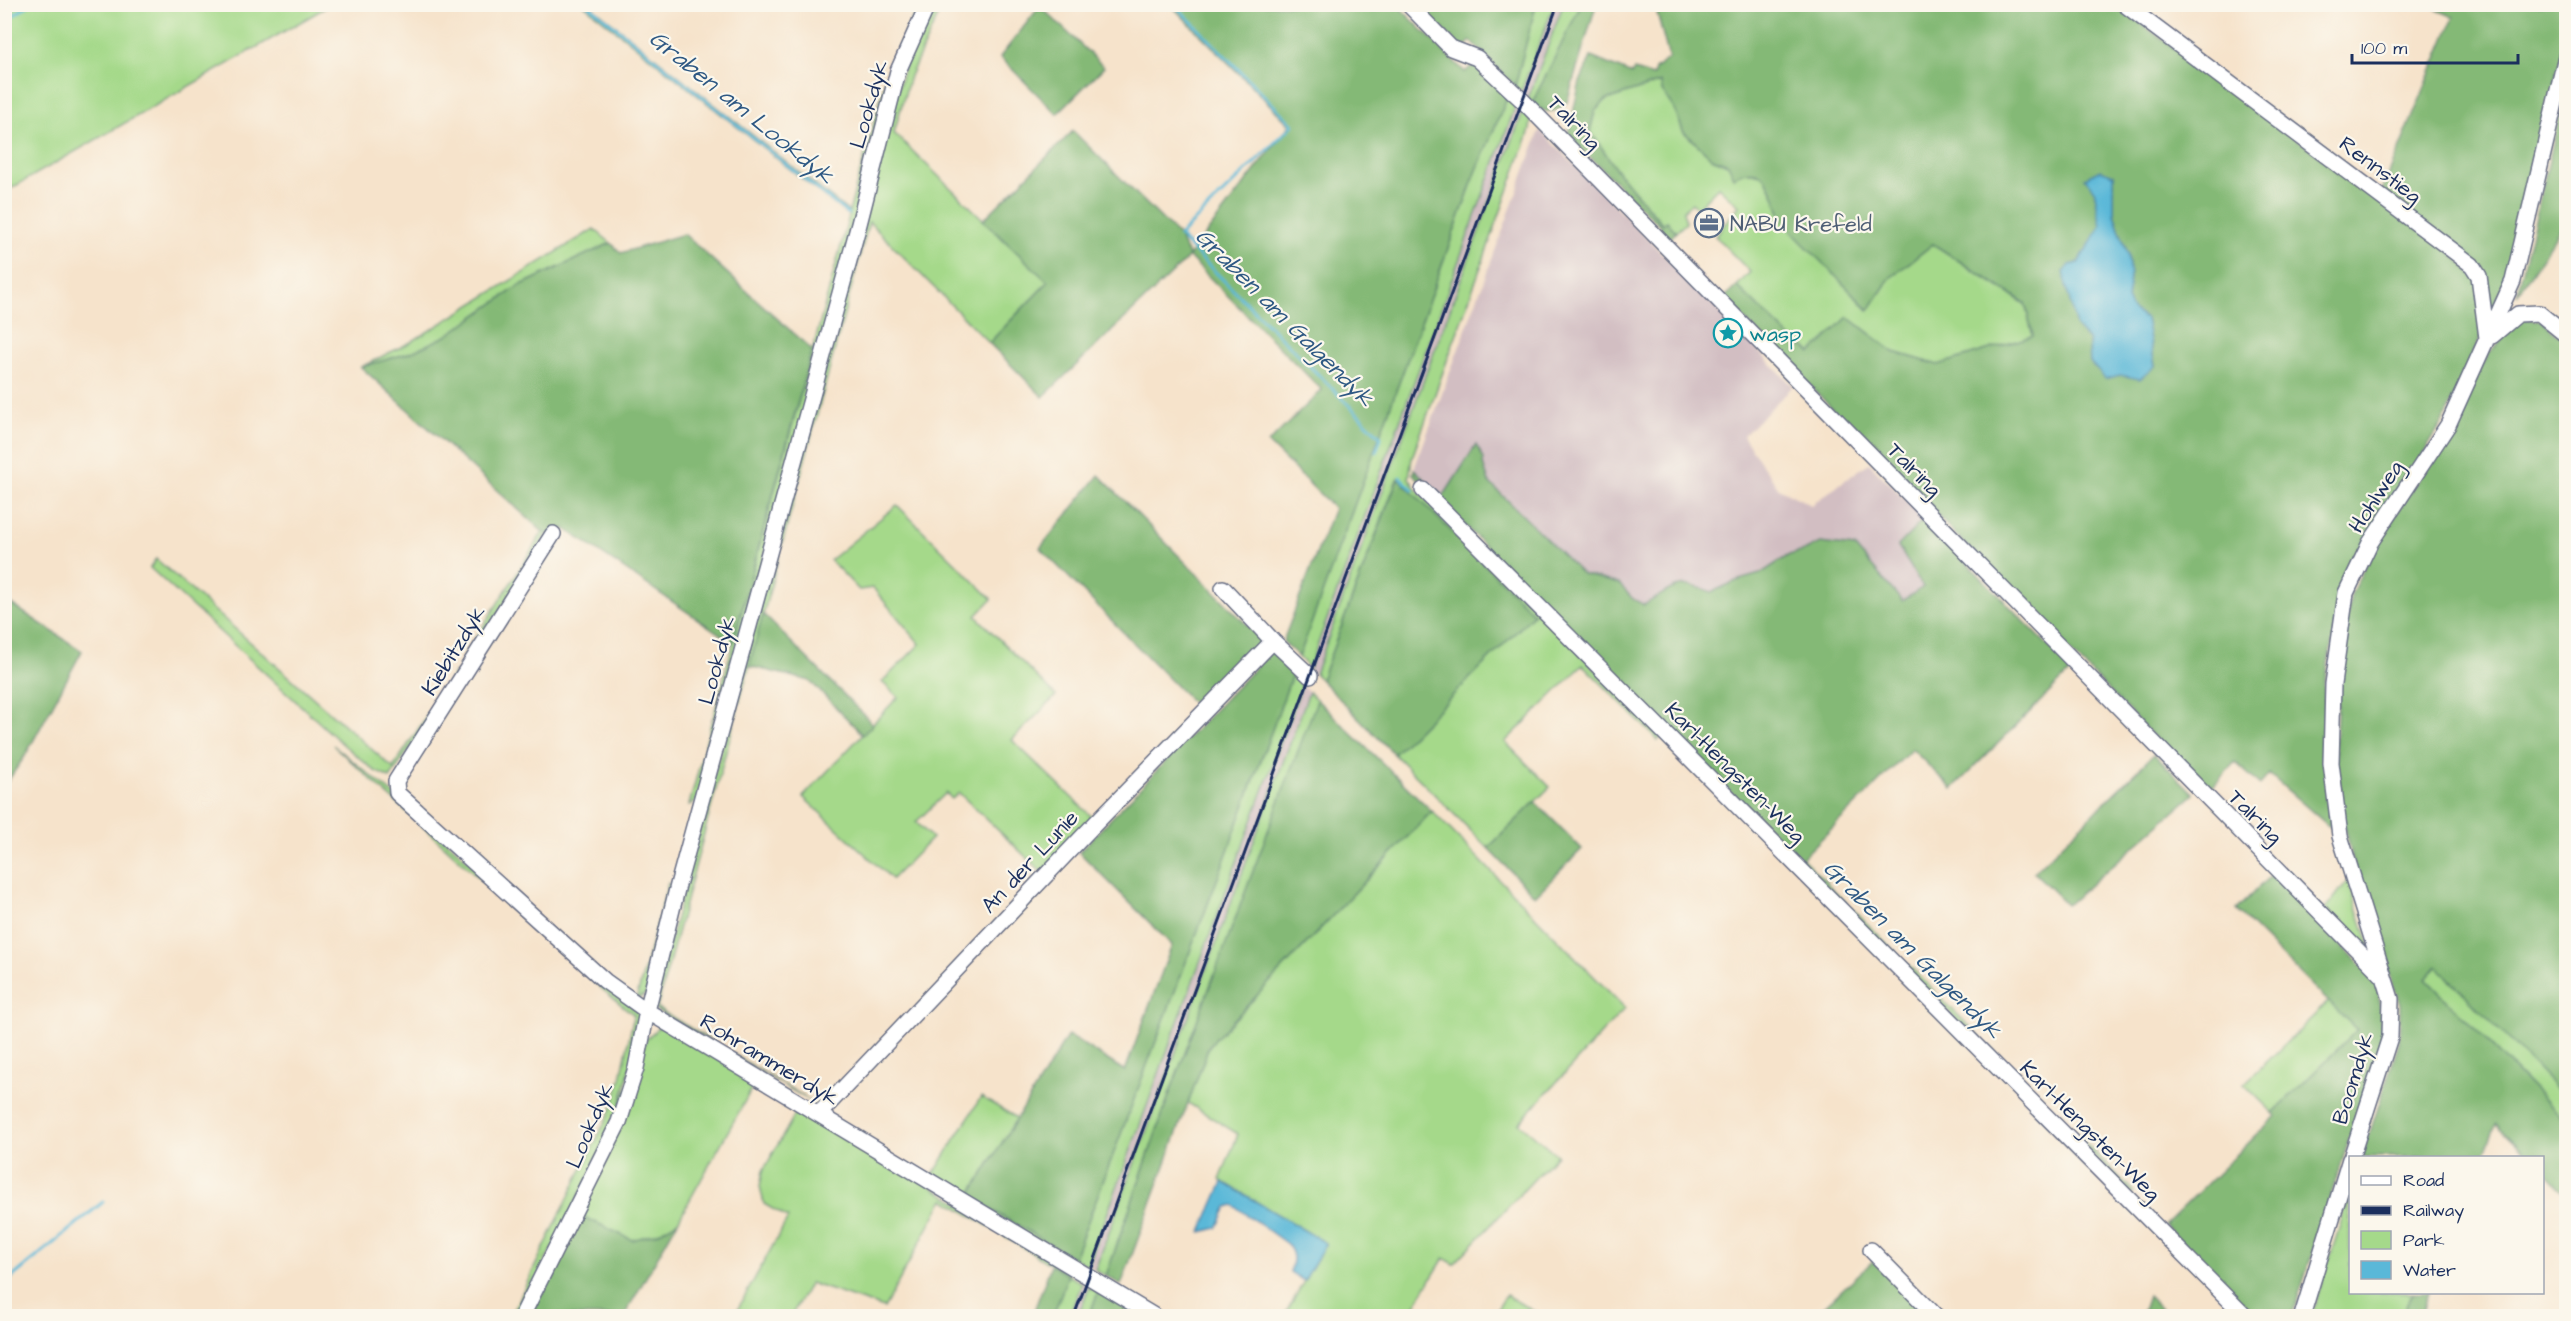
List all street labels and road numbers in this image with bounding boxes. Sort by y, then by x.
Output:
street label: Lookdyk [842,56,898,152]
street label: Talring [1539,88,1608,158]
street label: Rennstieg [2332,129,2428,212]
street label: Talring [1879,436,1948,505]
street label: Hohlweg [2341,454,2412,540]
street label: Kiebitzdyk [414,599,495,702]
street label: Lookdyk [691,612,745,708]
street label: Karl-Hengsten-Weg [1657,696,1812,851]
street label: Talring [2220,783,2289,852]
street label: An der Lunie [974,804,1086,920]
street label: Rohrammerdyk [693,1006,845,1115]
street label: Boomdyk [2325,1028,2383,1128]
street label: Karl-Hengsten-Weg [2012,1054,2167,1209]
street label: Lookdyk [558,1077,623,1174]

